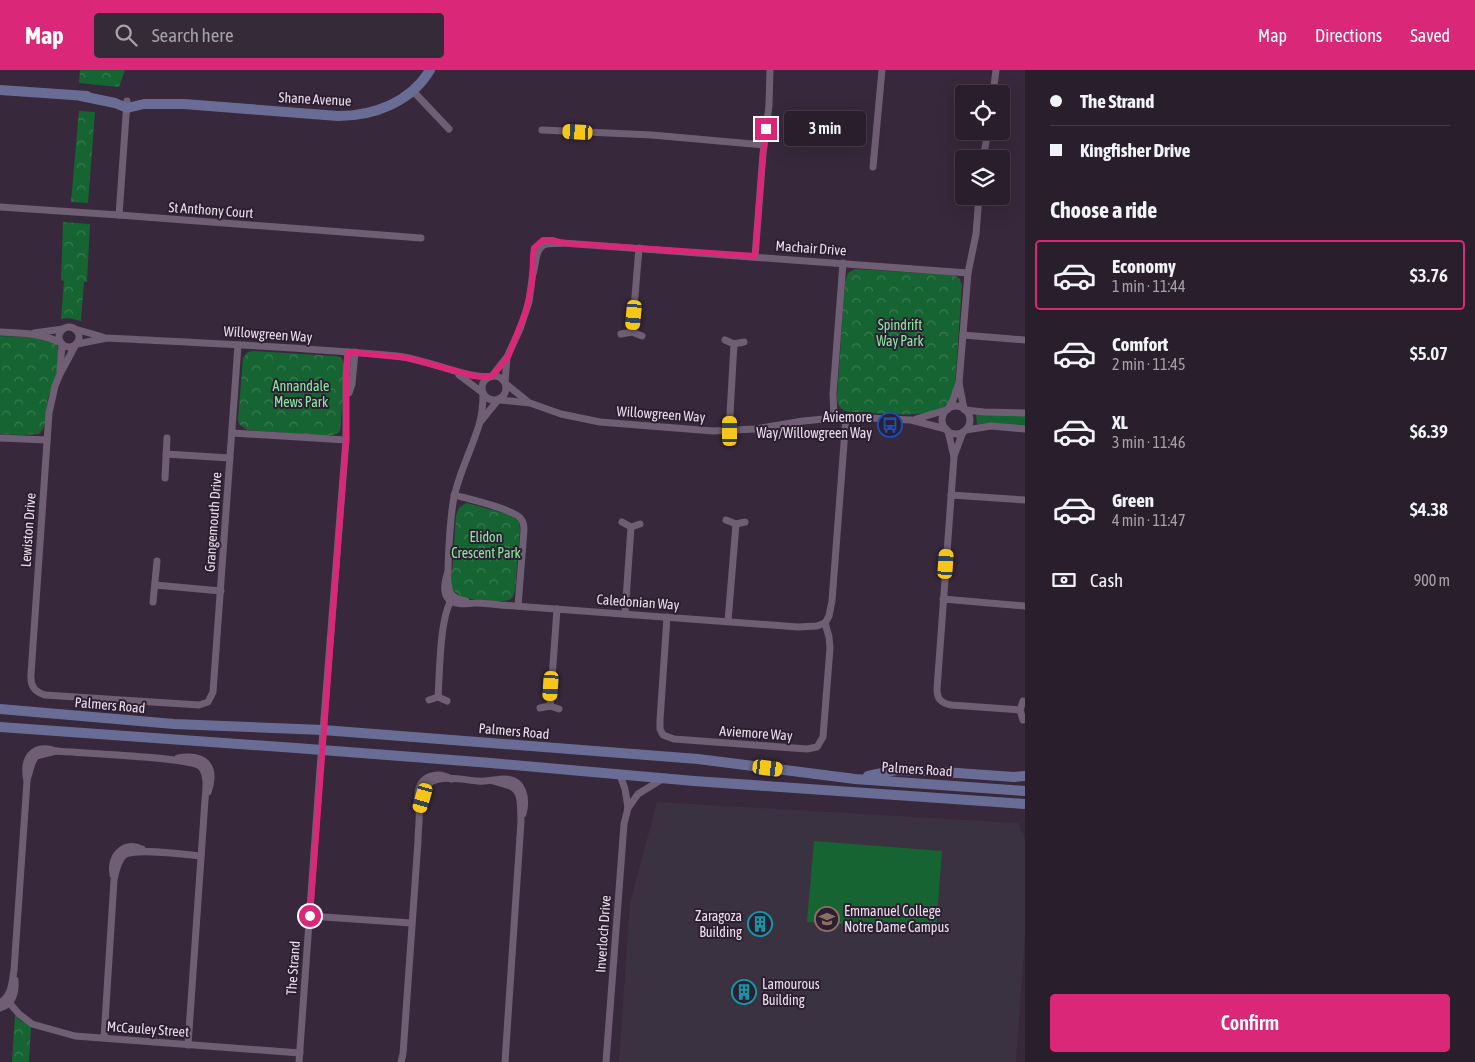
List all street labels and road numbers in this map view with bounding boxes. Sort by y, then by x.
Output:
street label: Shane Avenue [278,89,352,109]
street label: St Anthony Court [168,199,254,221]
street label: Machair Drive [775,238,847,258]
street label: Willowgreen Way [223,323,313,345]
street label: Willowgreen Way [616,403,706,425]
street label: Grangemouth Drive [202,472,224,572]
street label: Lewiston Drive [17,492,39,568]
street label: Caledonian Way [596,591,680,613]
street label: Palmers Road [74,694,146,716]
street label: Palmers Road [478,720,550,742]
street label: Aviemore Way [719,722,793,744]
street label: Palmers Road [881,759,953,779]
street label: Inverloch Drive [592,895,614,973]
street label: The Strand [283,940,303,996]
street label: McCauley Street [106,1018,190,1040]

